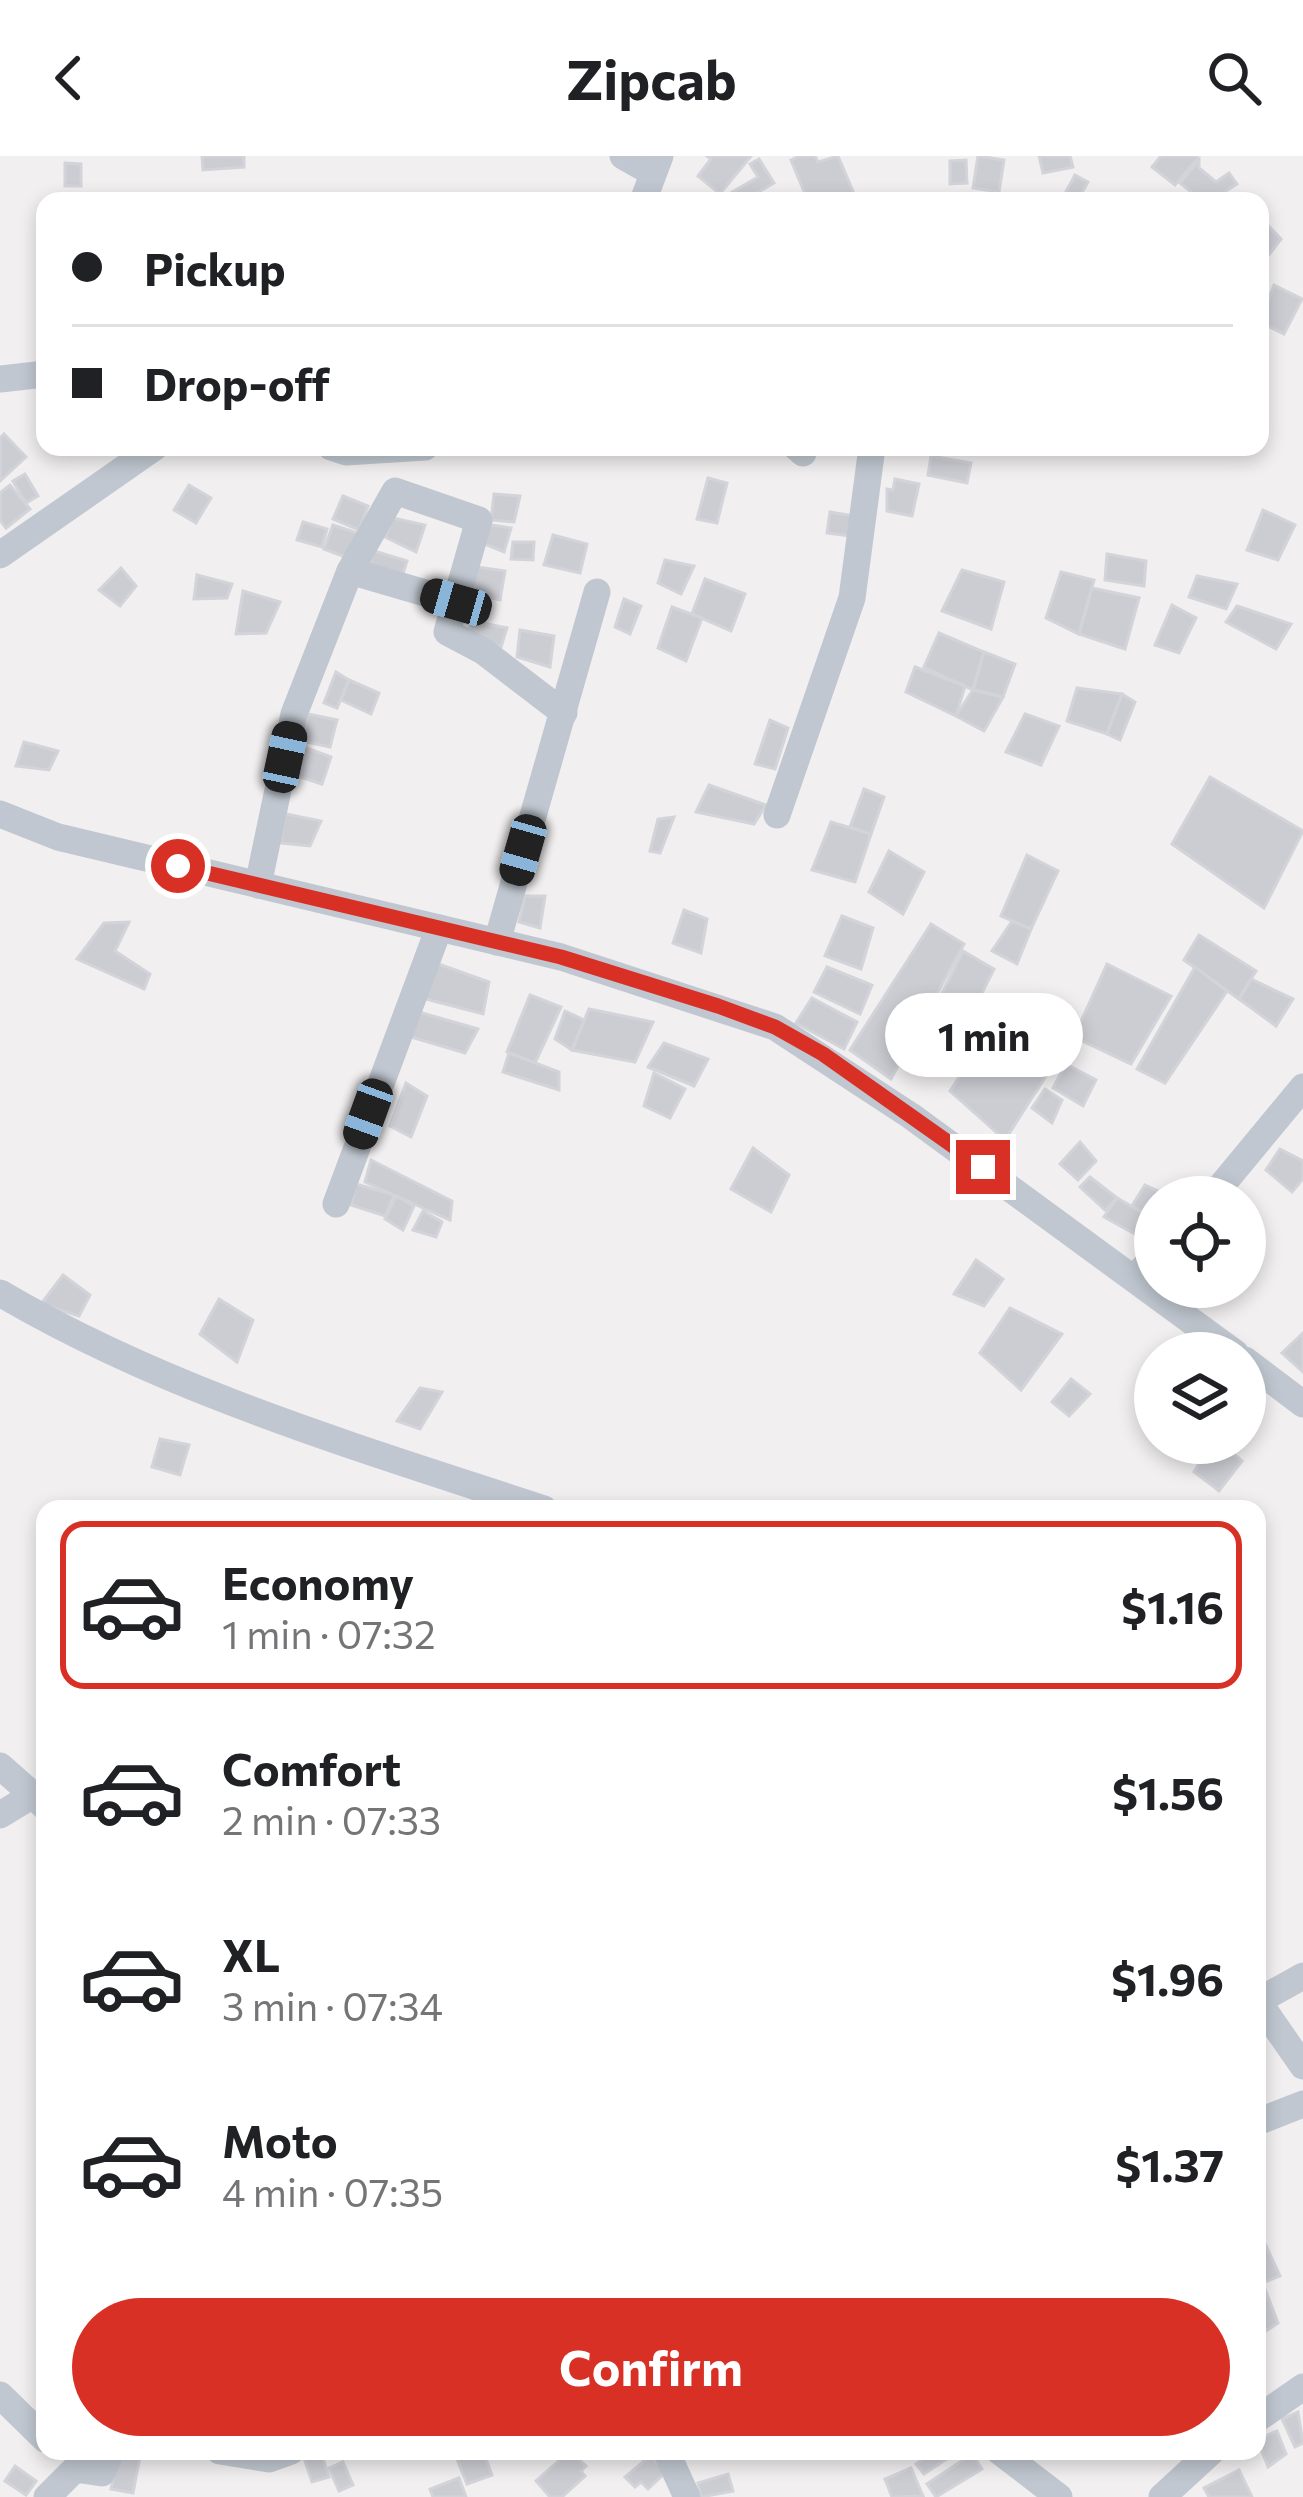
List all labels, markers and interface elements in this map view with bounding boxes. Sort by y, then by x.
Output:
icon: back [36,45,102,111]
text: Zipcab [566,45,737,111]
icon: search [1201,45,1267,111]
text: Pickup [144,240,286,295]
text: Drop-off [144,355,330,410]
car [416,575,496,629]
car [260,718,310,796]
car [496,810,550,890]
route start [151,839,205,893]
callout: 1 min [884,993,1082,1077]
text: 1 min [938,1011,1030,1059]
car [339,1074,397,1154]
route end [956,1140,1010,1194]
map controls [1134,1176,1266,1464]
button: locate [1134,1176,1266,1308]
button: layers [1134,1332,1266,1464]
icon: car [78,1551,186,1659]
text: Economy [222,1554,414,1609]
text: $1.16 [1121,1578,1224,1633]
text: 1 min · 07:32 [222,1609,436,1657]
icon: car [78,1737,186,1845]
text: Comfort [222,1740,401,1795]
text: $1.56 [1112,1764,1224,1819]
text: 2 min · 07:33 [222,1795,441,1843]
icon: car [78,1923,186,2031]
text: XL [222,1926,280,1981]
text: $1.96 [1111,1950,1224,2005]
text: 3 min · 07:34 [222,1981,443,2029]
icon: car [78,2109,186,2217]
text: Moto [222,2112,338,2167]
text: $1.37 [1115,2136,1224,2191]
text: 4 min · 07:35 [222,2167,443,2215]
button: Confirm [72,2298,1230,2436]

